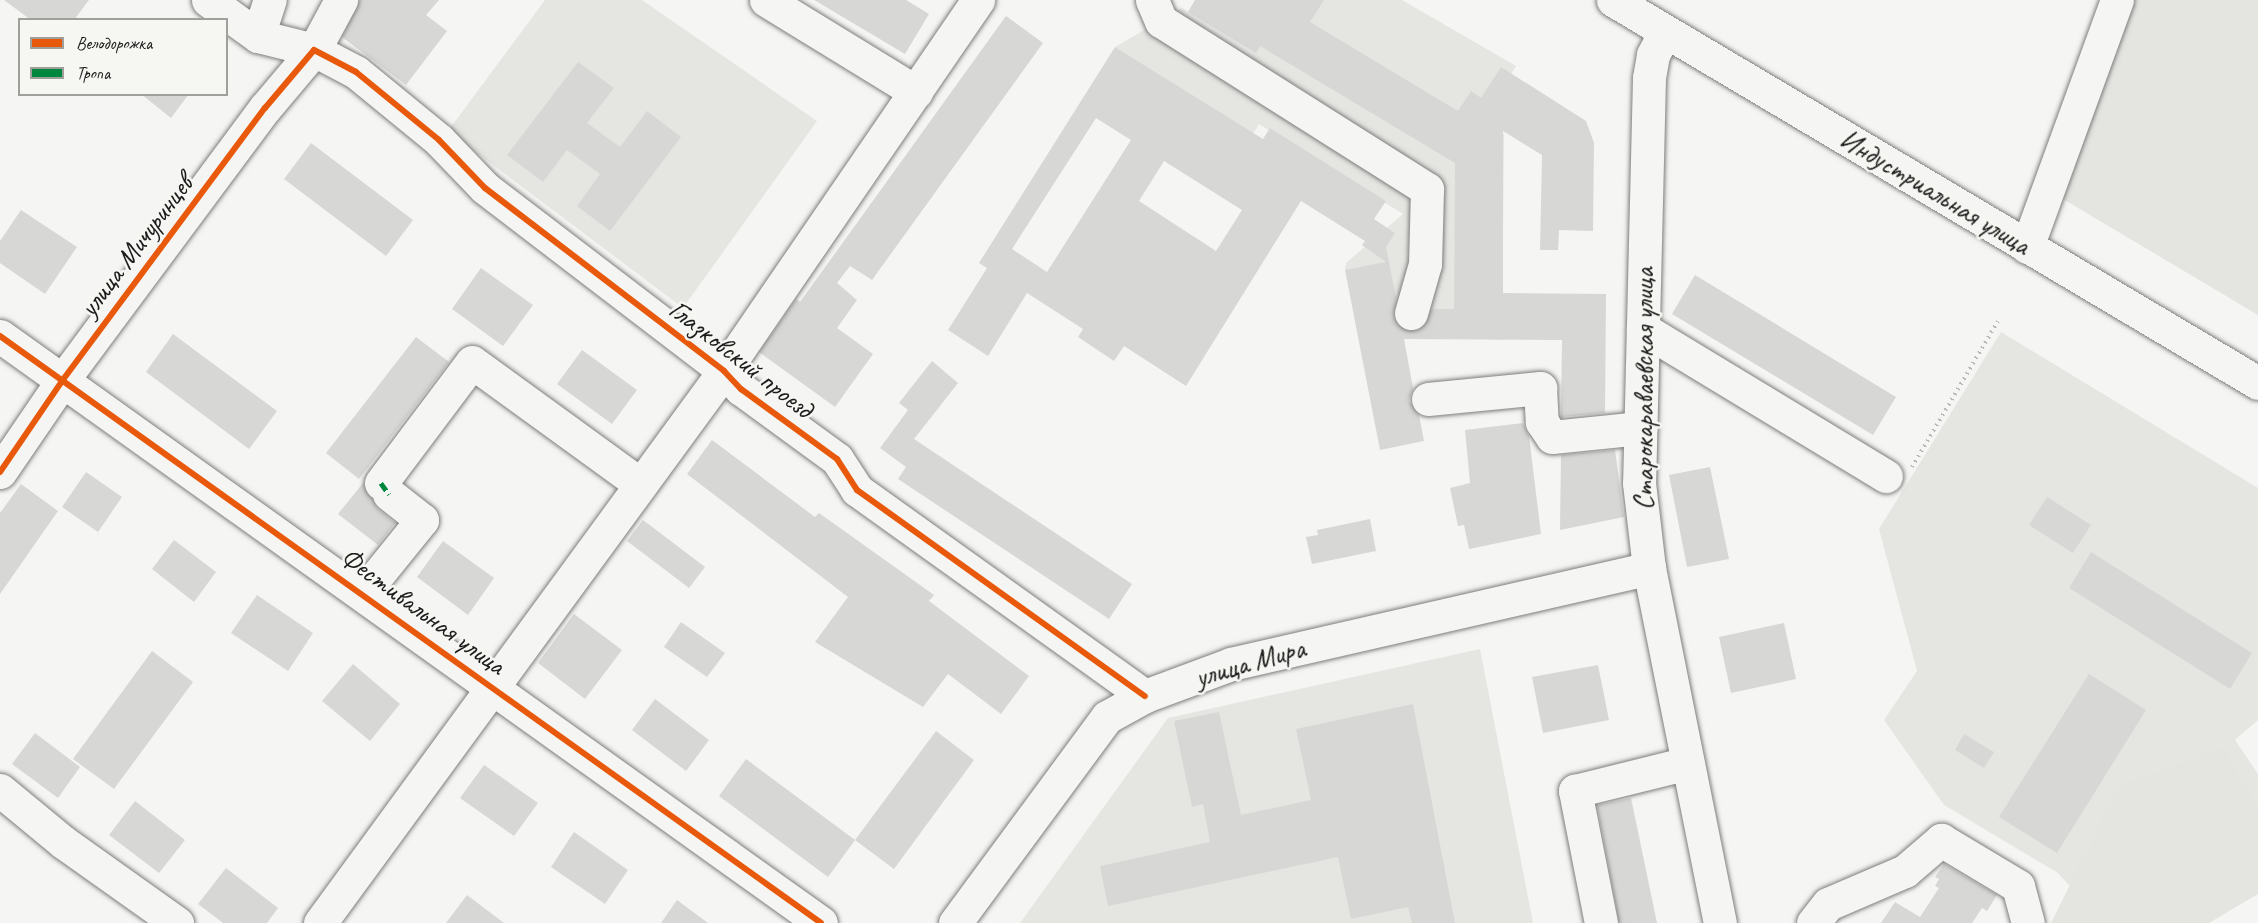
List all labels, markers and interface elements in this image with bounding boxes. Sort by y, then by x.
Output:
legend [18,18,228,96]
text: Велодорожка [76,32,152,54]
text: Тропа [76,62,110,84]
street label: Индустриальная улица [1833,122,2037,262]
street label: улица Мичуринцев [72,168,200,324]
street label: Старокараваевская улица [1627,267,1661,511]
street label: Глазковский проезд [662,292,820,426]
street label: Фестивальная улица [333,539,513,683]
street label: улица Мира [1191,631,1309,695]

